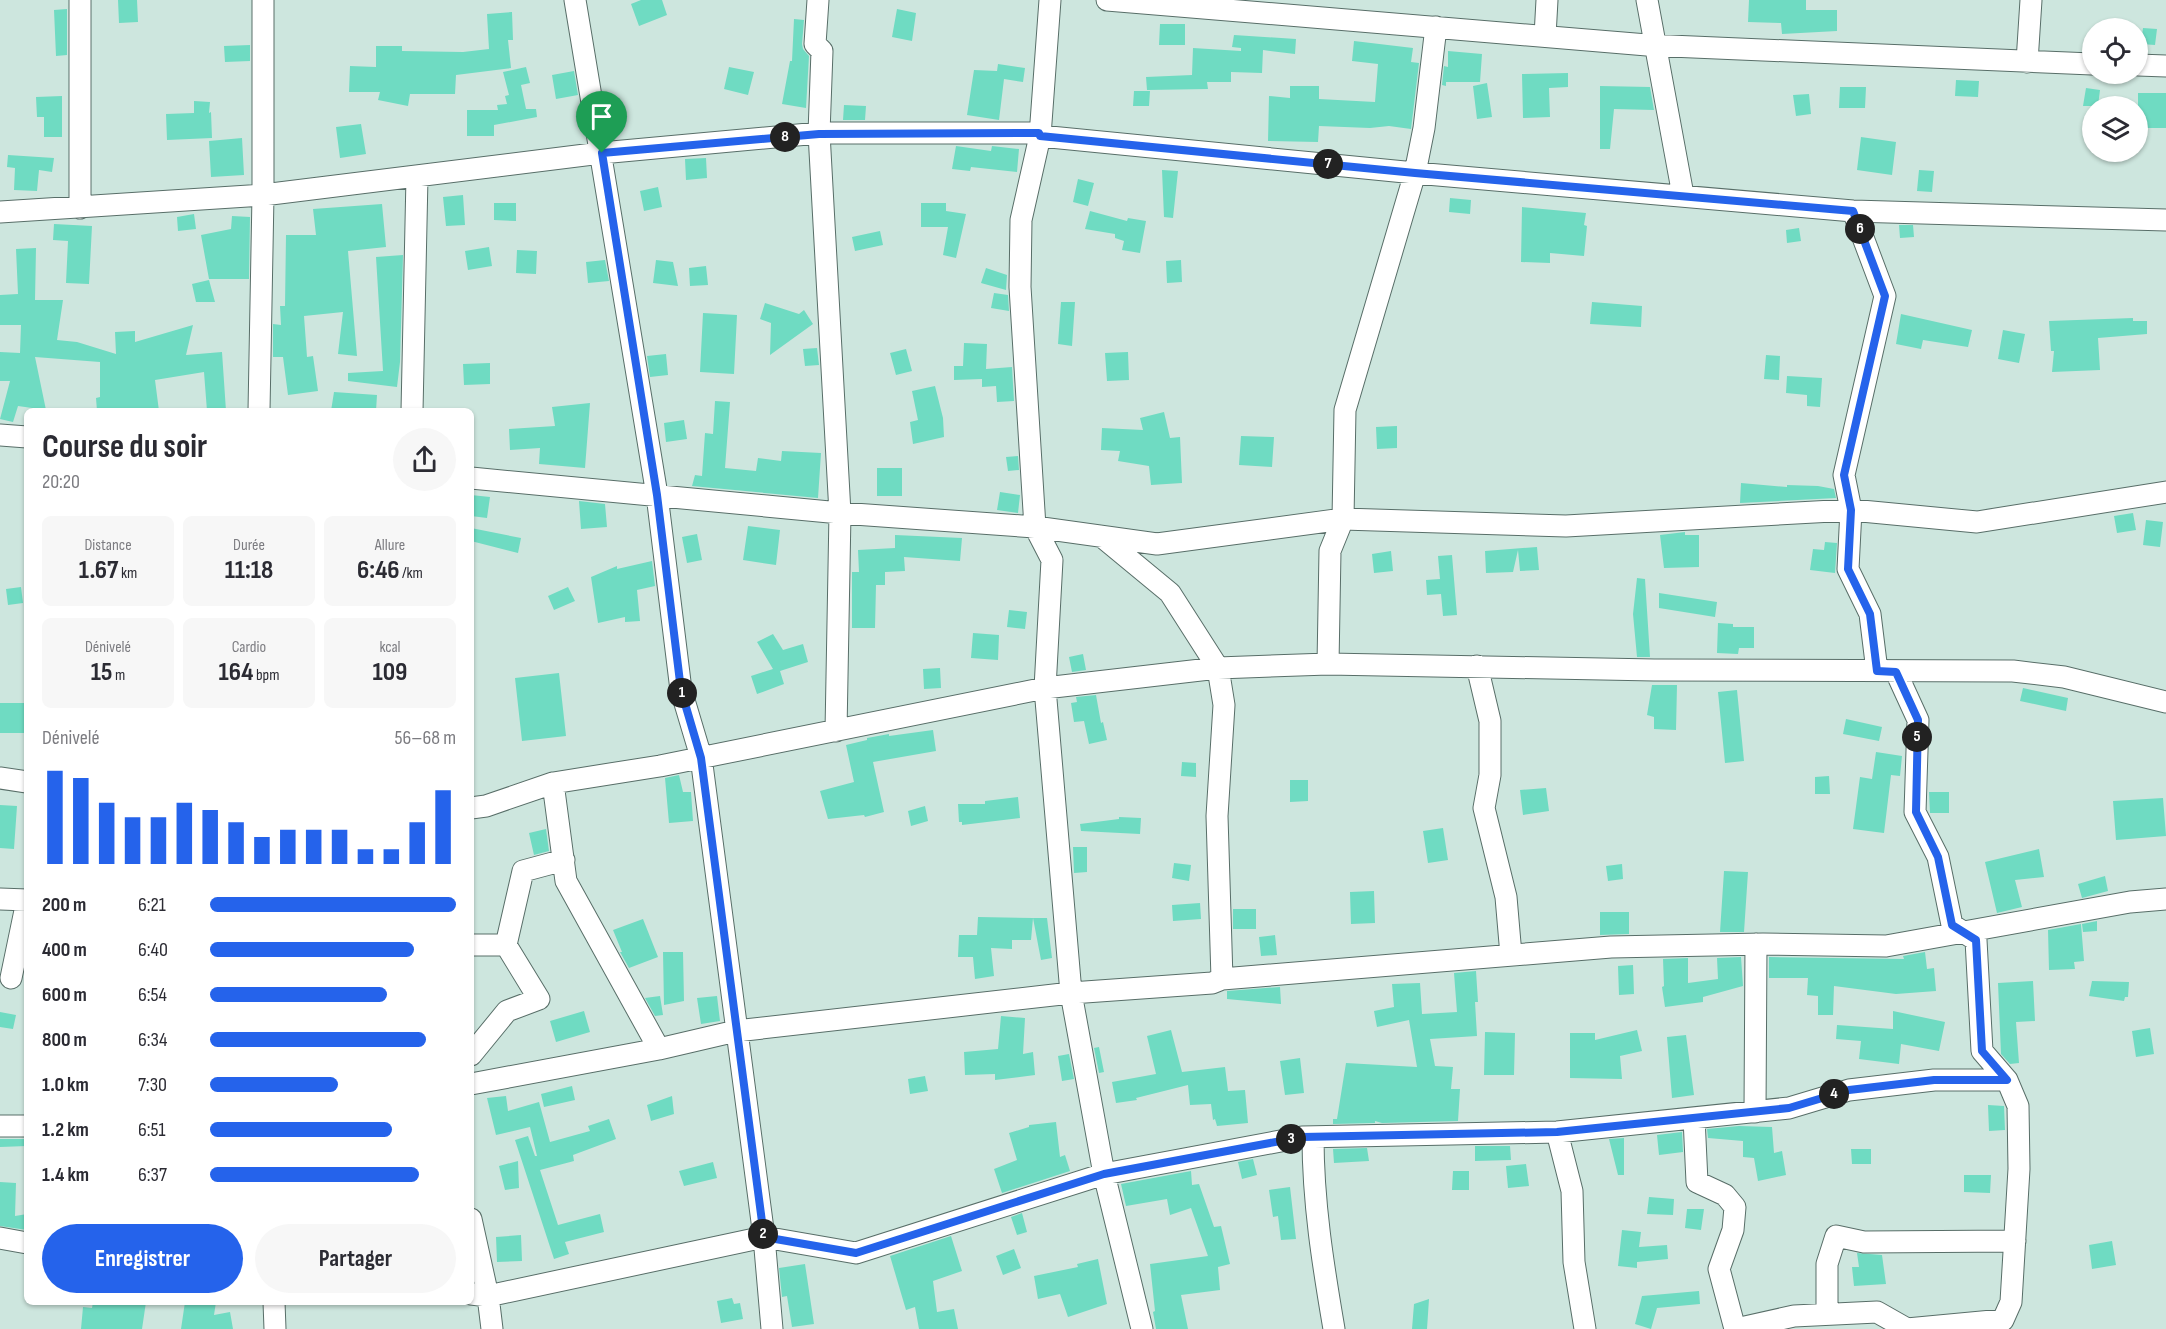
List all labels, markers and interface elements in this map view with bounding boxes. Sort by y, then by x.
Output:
map controls [2082,18,2148,162]
button: locate [2082,18,2148,84]
pin [576,91,627,153]
button: layers [2082,96,2148,162]
icon: arrive [585,100,618,133]
pin: 8 [770,122,800,152]
text: 8 [781,127,789,146]
pin: 7 [1313,149,1343,179]
text: 7 [1325,154,1331,173]
pin: 6 [1845,214,1875,244]
text: 6 [1856,219,1864,238]
text: Course du soir [42,427,207,467]
button: share [393,428,456,491]
text: 20:20 [42,470,80,494]
text: Distance [84,536,132,555]
text: Durée [233,536,265,555]
text: Allure [375,536,405,555]
text: 1.67 [79,555,118,586]
text: 11:18 [225,555,273,586]
text: 6:46 [357,555,400,586]
text: km [118,564,137,583]
text: /km [400,564,423,583]
text: Dénivelé [85,638,131,657]
text: Cardio [232,638,266,657]
text: kcal [379,638,401,657]
text: 15 [91,657,112,688]
text: 164 [219,657,253,688]
text: 109 [373,657,407,688]
text: m [112,666,125,685]
text: bpm [253,666,279,685]
pin: 1 [667,678,697,708]
text: 1 [679,683,685,702]
pin: 5 [1902,722,1932,752]
text: Dénivelé [42,726,100,750]
text: 56–68 m [395,726,456,750]
text: 5 [1913,727,1921,746]
text: 200 m [42,893,86,917]
text: 6:21 [138,893,166,917]
text: 400 m [42,938,87,962]
text: 6:40 [138,938,168,962]
text: 600 m [42,983,87,1007]
text: 6:54 [138,983,167,1007]
text: 800 m [42,1028,87,1052]
text: 6:34 [138,1028,167,1052]
text: 1.0 km [42,1073,89,1097]
text: 7:30 [138,1073,167,1097]
pin: 4 [1819,1079,1849,1109]
text: 4 [1830,1084,1838,1103]
text: 1.2 km [42,1118,89,1142]
text: 6:51 [138,1118,166,1142]
pin: 3 [1276,1124,1306,1154]
text: 3 [1287,1129,1295,1148]
text: 1.4 km [42,1163,89,1187]
text: 6:37 [138,1163,167,1187]
pin: 2 [748,1219,778,1249]
button: Enregistrer [42,1224,243,1293]
button: Partager [255,1224,456,1293]
text: 2 [759,1224,767,1243]

